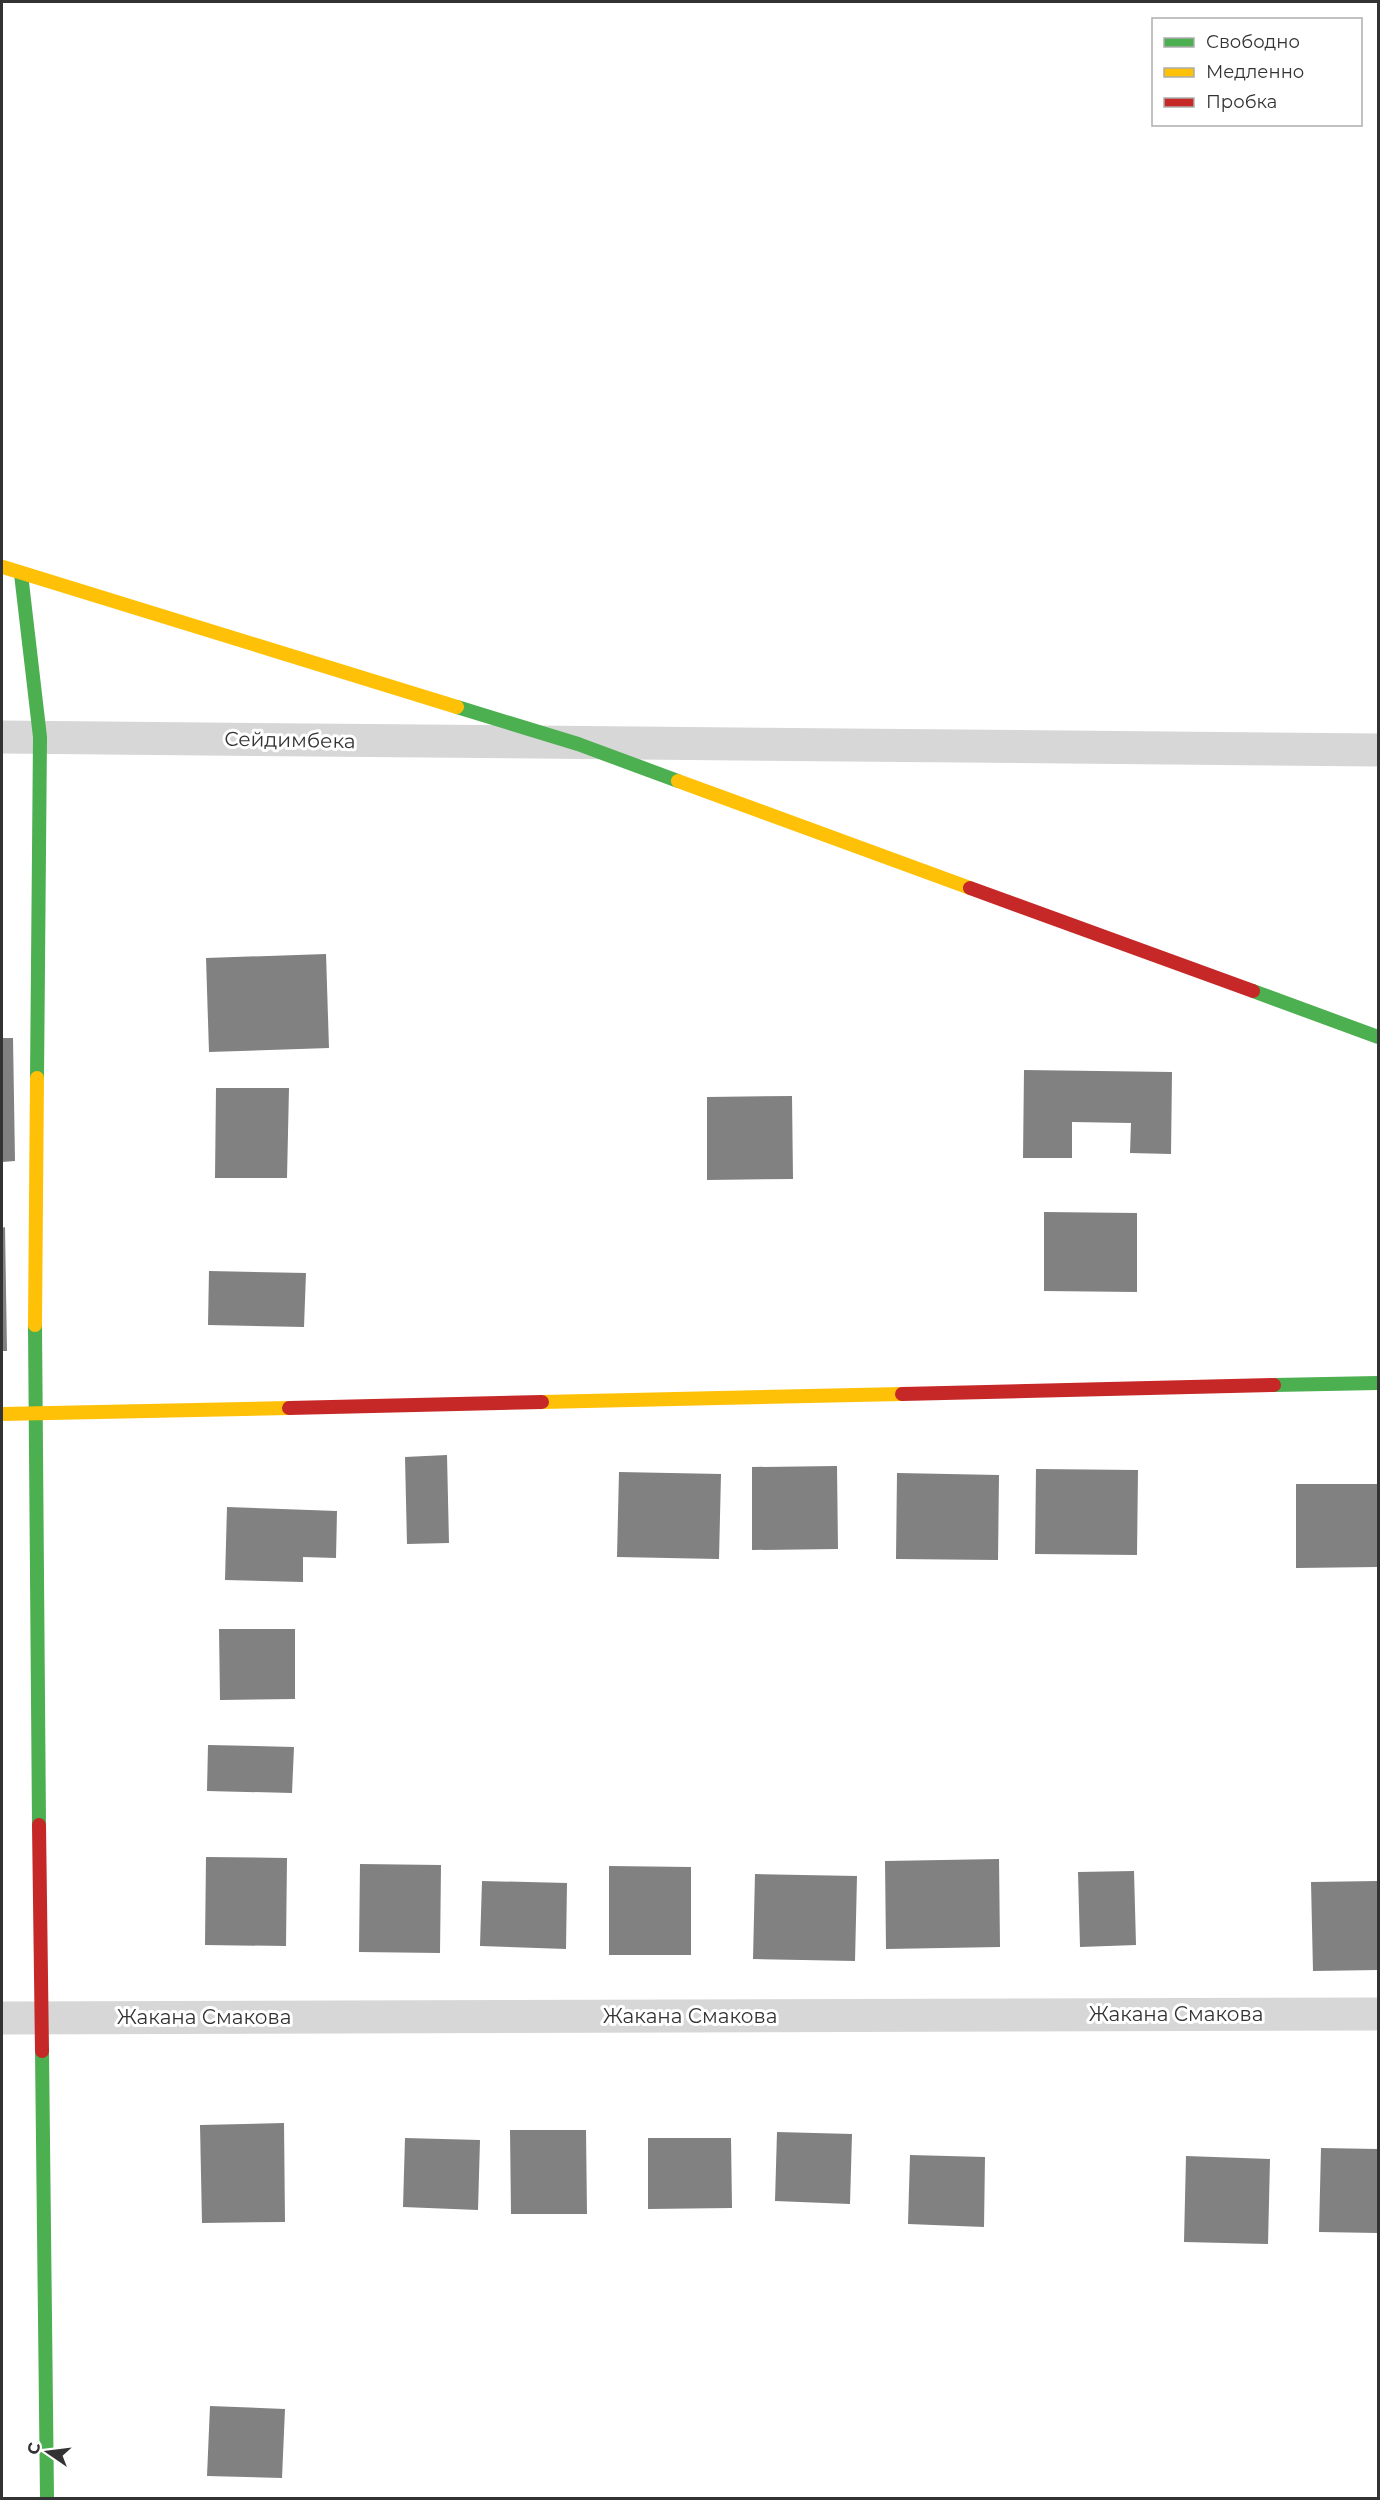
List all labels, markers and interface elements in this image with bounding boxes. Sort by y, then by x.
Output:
legend [1152,18,1362,126]
text: Свободно [1206,31,1300,53]
text: Медленно [1206,61,1304,83]
text: Пробка [1206,91,1277,113]
street label: Сейдимбека [224,727,356,753]
street label: Жакана Смакова [1089,2002,1263,2026]
street label: Жакана Смакова [603,2004,777,2028]
street label: Жакана Смакова [117,2005,291,2029]
north arrow [18,2422,78,2482]
text: С [23,2440,45,2456]

